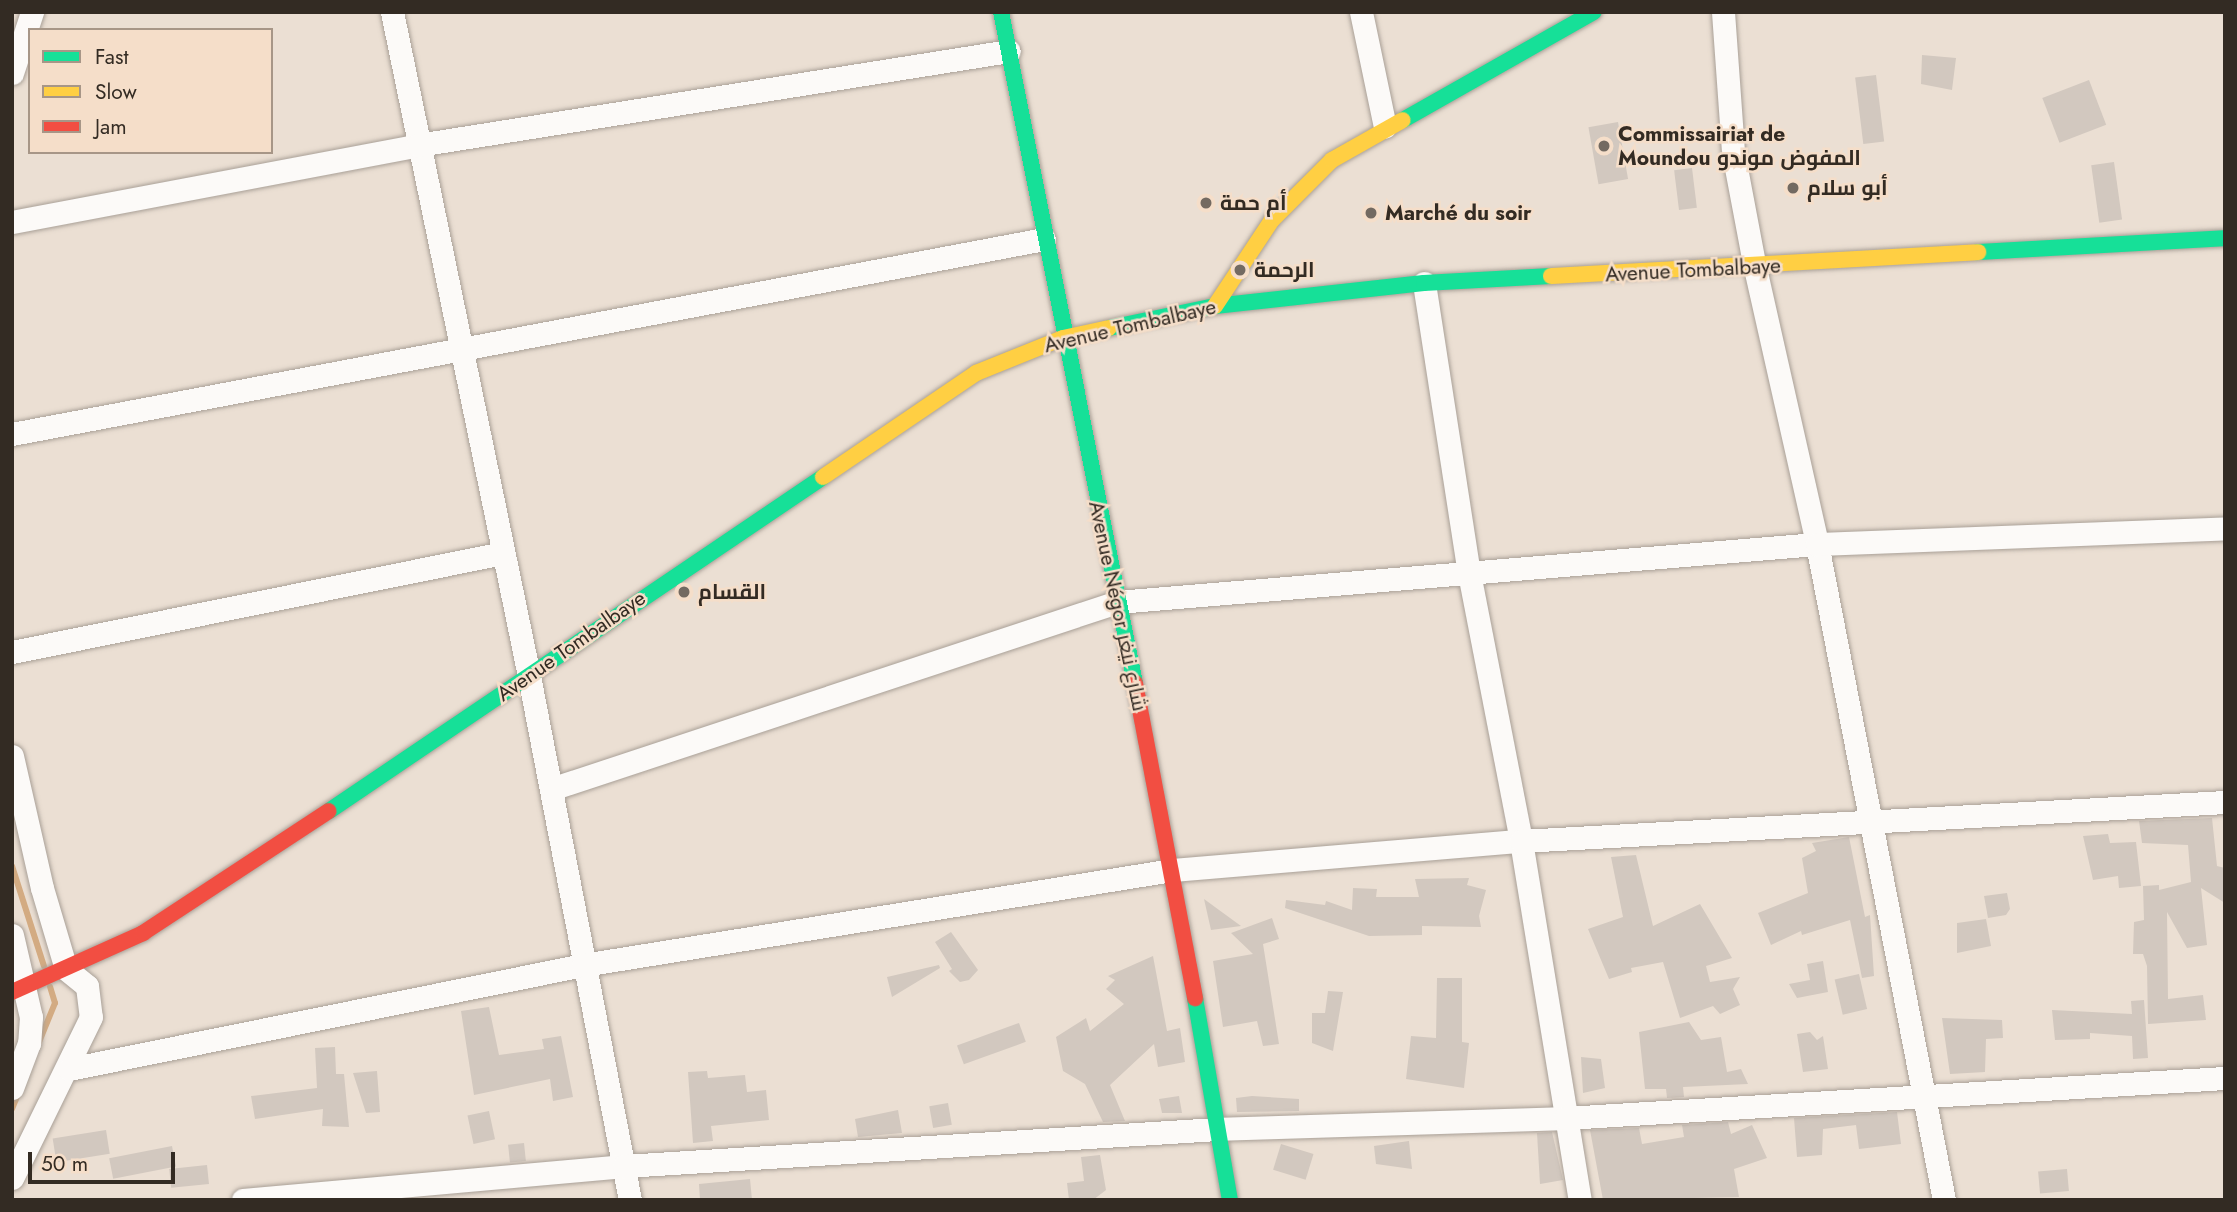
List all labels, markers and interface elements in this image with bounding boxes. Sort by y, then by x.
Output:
legend [28,28,273,154]
text: Fast [95,42,128,72]
text: Slow [95,77,137,107]
text: Jam [95,112,127,142]
place label: Commissairiat de Moundou المفوض موندو [1618,121,1861,171]
marker: Commissairiat de Moundou المفوض موندو [1596,138,1612,154]
place label: أبو سلام [1807,175,1888,201]
marker: أبو سلام [1785,180,1801,196]
place label: أم حمة [1220,190,1287,216]
marker: أم حمة [1198,195,1214,211]
place label: Marché du soir [1385,200,1532,226]
marker: Marché du soir [1363,205,1379,221]
street label: Avenue Tombalbaye [1605,253,1781,287]
place label: الرحمة [1254,257,1315,283]
marker: الرحمة [1232,262,1248,278]
street label: Avenue Tombalbaye [1042,294,1218,358]
street label: Avenue Négor شارع نيغر [1083,499,1153,713]
place label: القسام [698,579,766,605]
marker: القسام [676,584,692,600]
street label: Avenue Tombalbaye [492,585,650,707]
scale bar [32,1138,178,1182]
text: 50 m [41,1149,88,1179]

